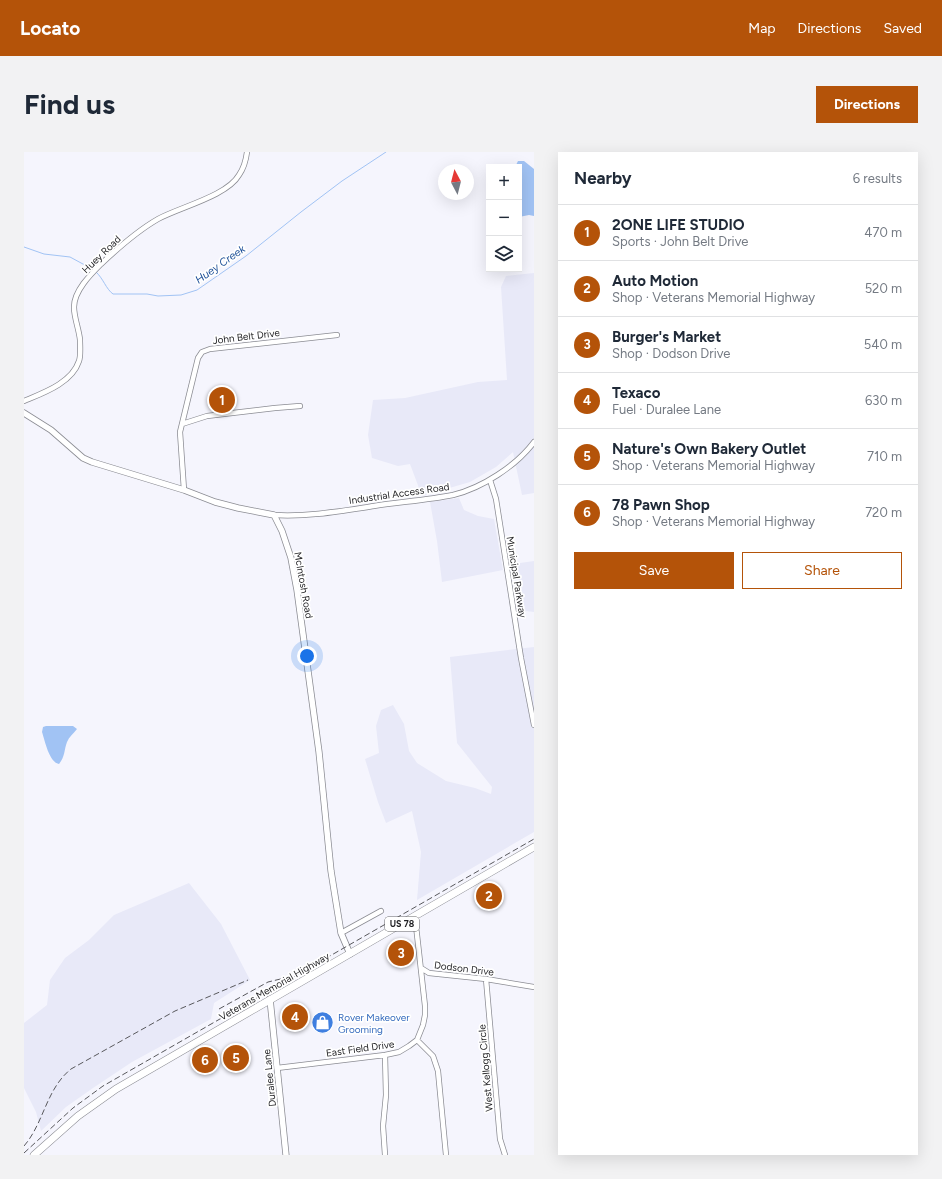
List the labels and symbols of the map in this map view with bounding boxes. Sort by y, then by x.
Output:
north arrow [438,164,474,200]
street label: Huey Road [79,233,124,276]
water label: Huey Creek [193,242,248,286]
street label: John Belt Drive [212,326,281,347]
pin: 1 [209,385,235,415]
street label: Industrial Access Road [348,480,450,507]
street label: Municipal Parkway [504,535,529,620]
street label: McIntosh Road [291,551,316,620]
your location [297,646,317,666]
pin: 2 [476,881,502,911]
road number: US 78 [385,917,419,931]
pin: 3 [388,938,414,968]
street label: Veterans Memorial Highway [217,949,332,1023]
street label: Dodson Drive [433,958,495,979]
pin: 4 [282,1002,308,1032]
shop icon: Rover Makeover Grooming [310,1010,336,1036]
place label: Rover Makeover Grooming [338,1011,410,1036]
street label: West Kellogg Circle [475,1023,496,1112]
street label: East Field Drive [325,1037,396,1060]
pin: 5 [223,1043,249,1073]
pin: 6 [192,1045,218,1075]
street label: Duralee Lane [260,1048,279,1107]

